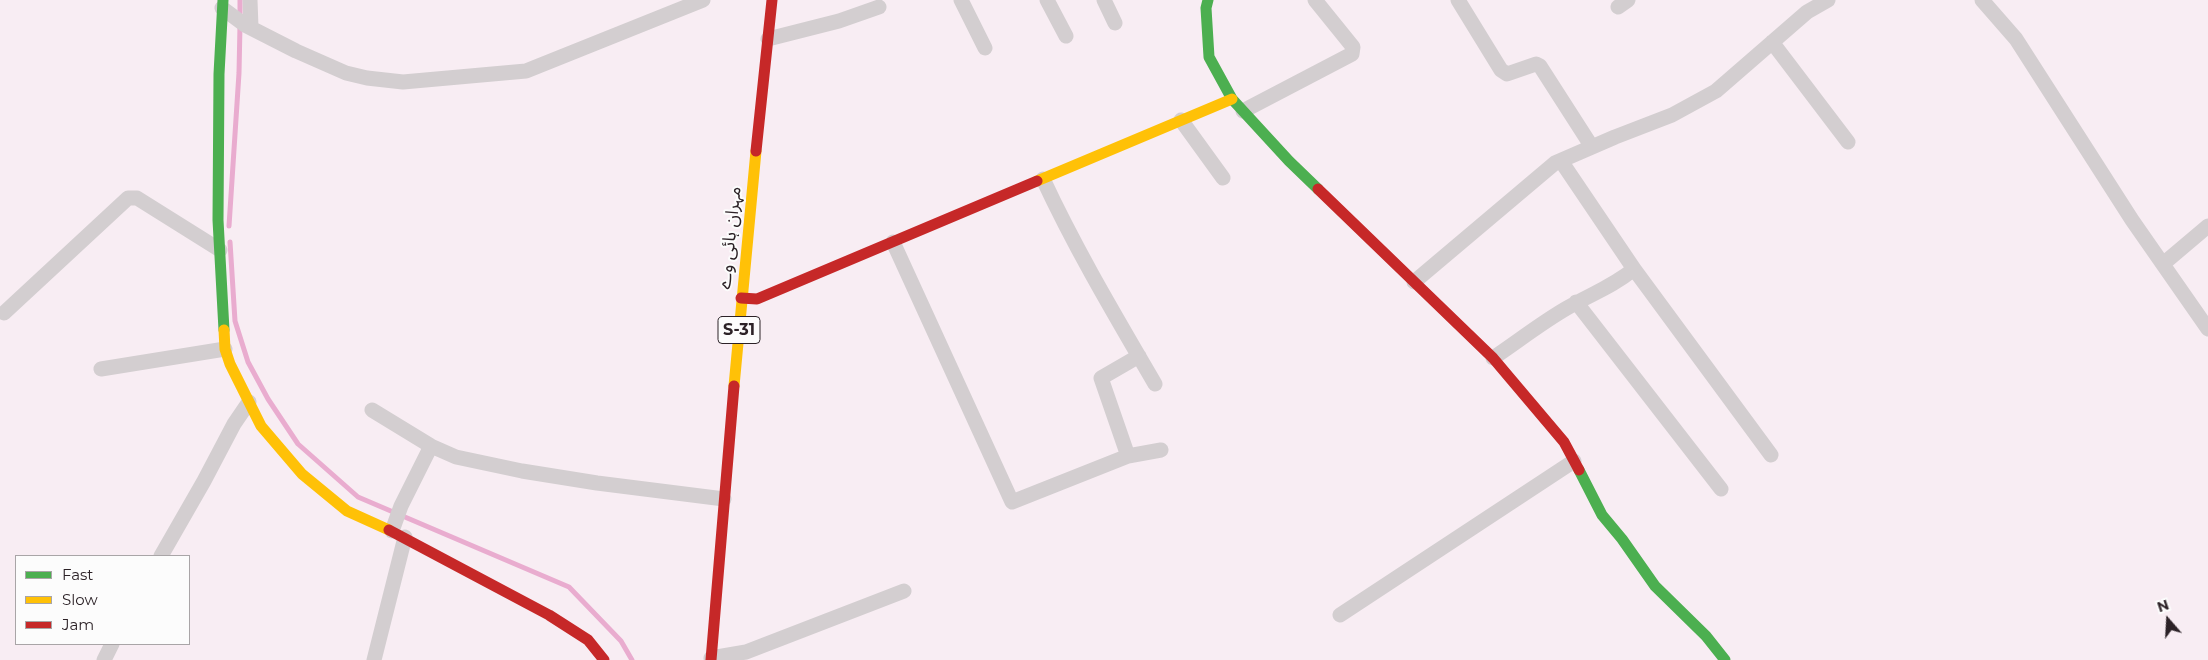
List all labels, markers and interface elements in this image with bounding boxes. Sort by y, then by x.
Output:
street label: مہران ہائی وے [714,186,746,290]
road number: S-31 [718,316,760,344]
legend [15,555,190,645]
text: Fast [62,565,93,584]
text: Slow [62,590,98,609]
north arrow [2143,595,2193,645]
text: N [2155,595,2171,616]
text: Jam [62,615,94,634]

